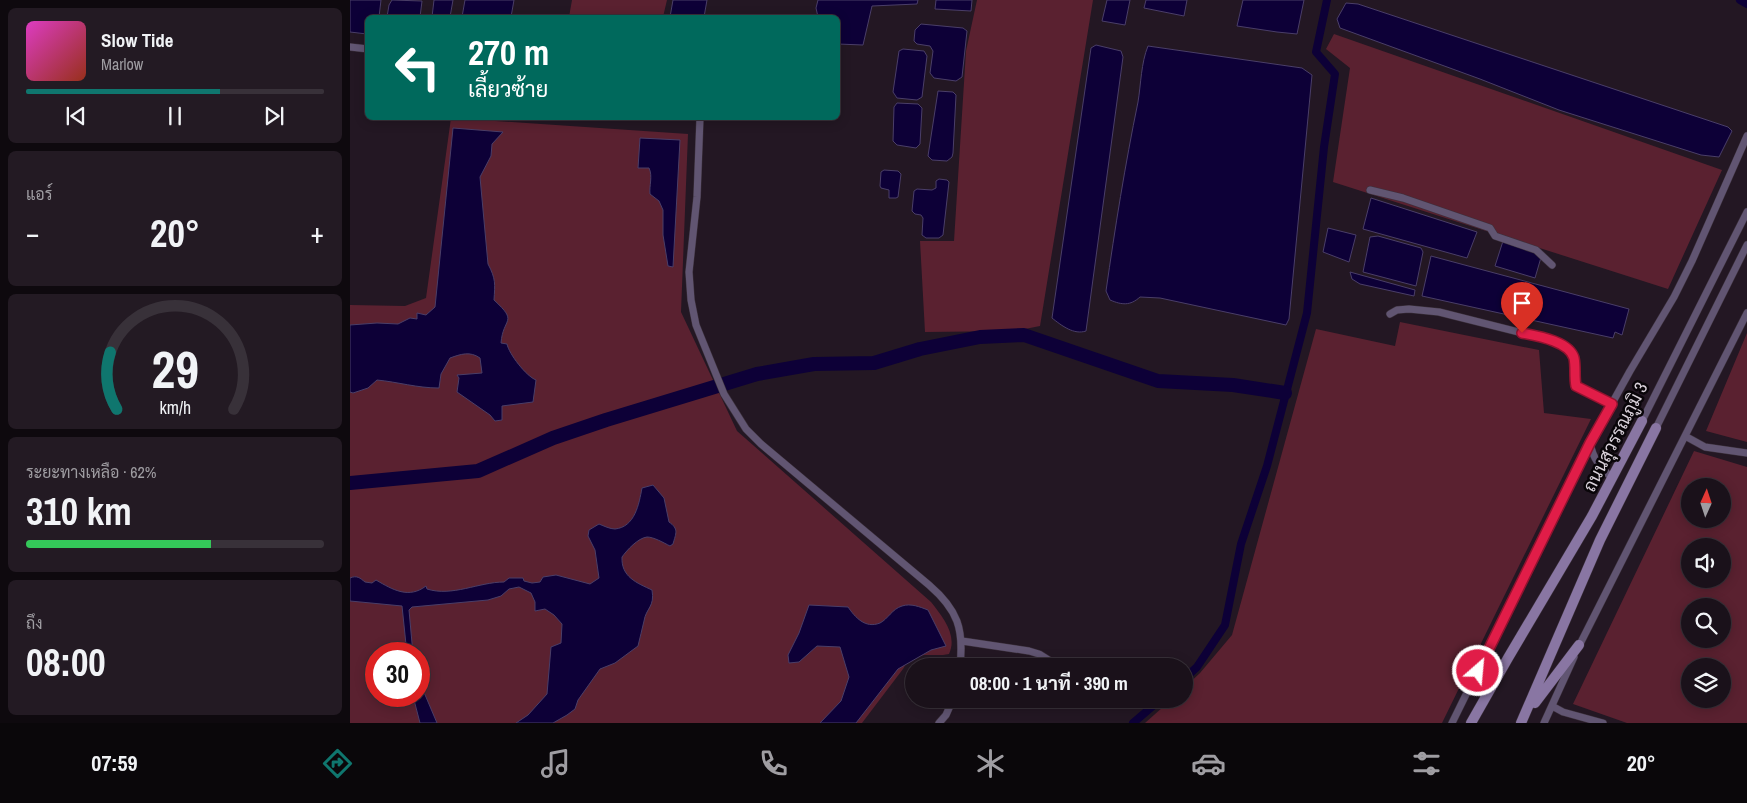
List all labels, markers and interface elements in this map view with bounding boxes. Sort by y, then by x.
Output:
text: Slow Tide [101,27,173,53]
text: 270 m [468,29,549,76]
icon: left [385,35,450,100]
text: Marlow [101,53,143,75]
text: เลี้ยวซ้าย [468,74,548,104]
icon: previous [62,102,90,130]
icon: pause [161,102,189,130]
icon: next [260,102,288,130]
text: แอร์ [26,183,52,205]
text: 20° [150,208,200,259]
text: − [26,214,39,252]
text: + [311,214,324,252]
pin [1501,282,1543,333]
icon: arrive [1508,289,1536,317]
text: 29 [151,334,199,404]
street label: ถนนสุวรรณภูมิ 3 [1577,378,1654,497]
text: km/h [159,396,191,420]
text: ระยะทางเหลือ · 62% [26,461,157,483]
north arrow [1681,478,1731,528]
map controls [1681,478,1731,708]
text: 310 km [26,486,132,537]
button: sound [1681,538,1731,588]
button: search [1681,598,1731,648]
text: ถึง [26,612,43,634]
text: 08:00 [26,637,106,688]
speed limit sign: 30 [365,642,430,707]
position arrow [1451,644,1503,696]
button: layers [1681,658,1731,708]
text: 08:00 · 1 นาที · 390 m [970,670,1128,696]
icon: directions [320,746,355,781]
icon: music [538,746,573,781]
icon: phone [756,746,791,781]
icon: climate [973,746,1008,781]
icon: car [1191,746,1226,781]
icon: filters [1409,746,1444,781]
text: 07:59 [91,748,138,778]
text: 20° [1627,748,1656,778]

